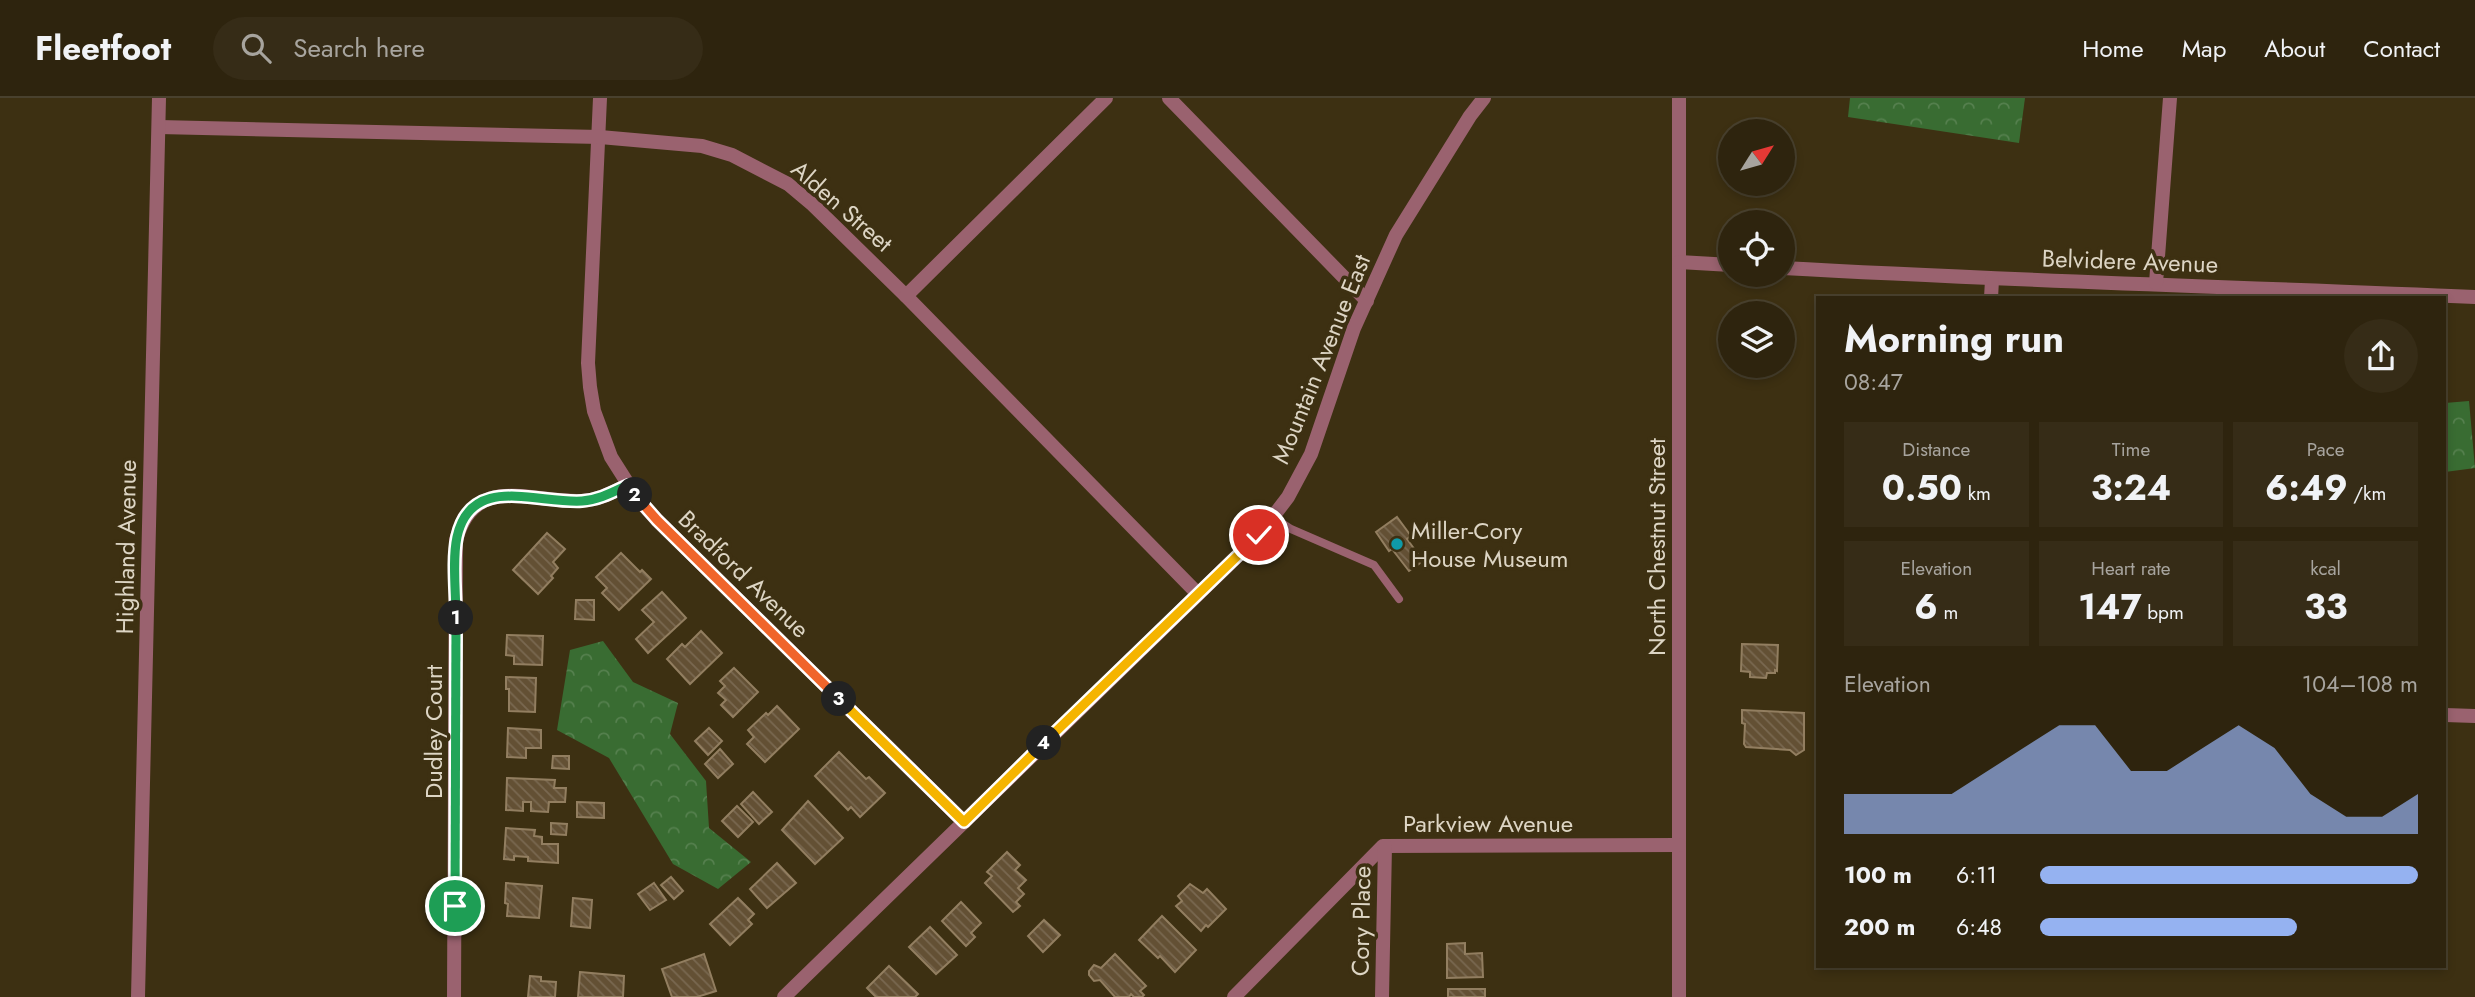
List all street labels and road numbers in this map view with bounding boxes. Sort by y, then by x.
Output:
street label: Alden Street [784,152,901,260]
street label: Belvidere Avenue [2041,240,2219,282]
street label: Mountain Avenue East [1263,249,1379,469]
street label: North Chestnut Street [1639,438,1674,656]
street label: Highland Avenue [107,459,145,635]
street label: Bradford Avenue [670,502,818,646]
street label: Dudley Court [416,665,451,799]
street label: Parkview Avenue [1403,806,1573,841]
street label: Cory Place [1343,866,1379,976]

